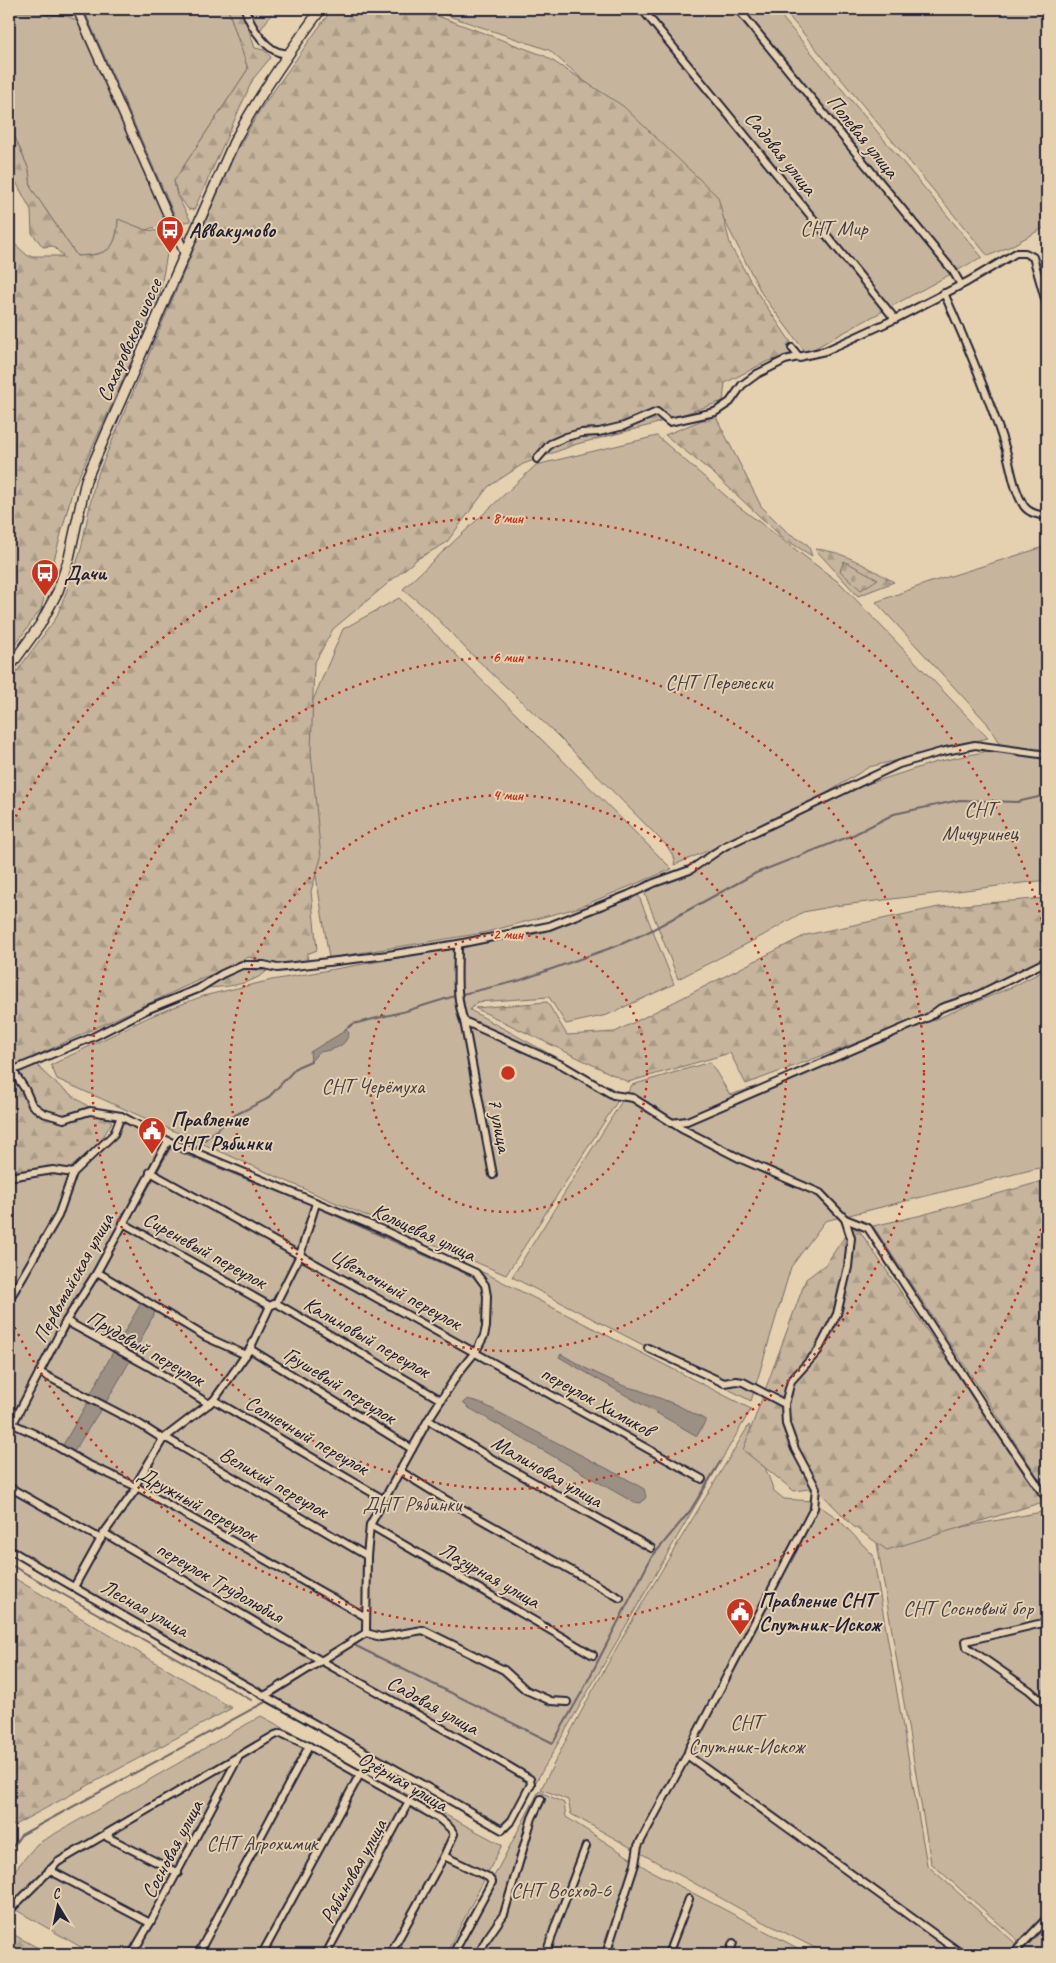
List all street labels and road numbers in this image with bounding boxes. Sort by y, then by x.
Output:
street label: Полевая улица [821,89,906,185]
street label: Садовая улица [739,106,824,202]
street label: Сахаровское шоссе [90,273,169,405]
street label: 7 улица [482,1096,518,1157]
street label: Кольцевая улица [368,1197,481,1268]
street label: Сиреневый переулок [139,1205,273,1296]
street label: Первомайская улица [27,1207,120,1347]
street label: Цветочный переулок [326,1242,468,1337]
street label: Калиновый переулок [299,1290,437,1385]
street label: Прудовый переулок [83,1304,211,1393]
street label: Грушевый переулок [279,1340,403,1431]
street label: переулок Химиков [536,1360,662,1445]
street label: Солнечный переулок [241,1389,375,1482]
street label: Малиновая улица [487,1429,608,1514]
street label: Великий переулок [215,1440,335,1525]
street label: Дружный переулок [134,1461,264,1549]
street label: переулок Трудолюбия [152,1535,290,1630]
street label: Лазурная улица [435,1536,546,1616]
street label: Лесная улица [97,1573,195,1644]
street label: Садовая улица [383,1669,485,1742]
street label: Озёрная улица [353,1745,454,1819]
street label: Сосновая улица [135,1794,210,1903]
street label: Рябиновая улица [314,1813,393,1928]

